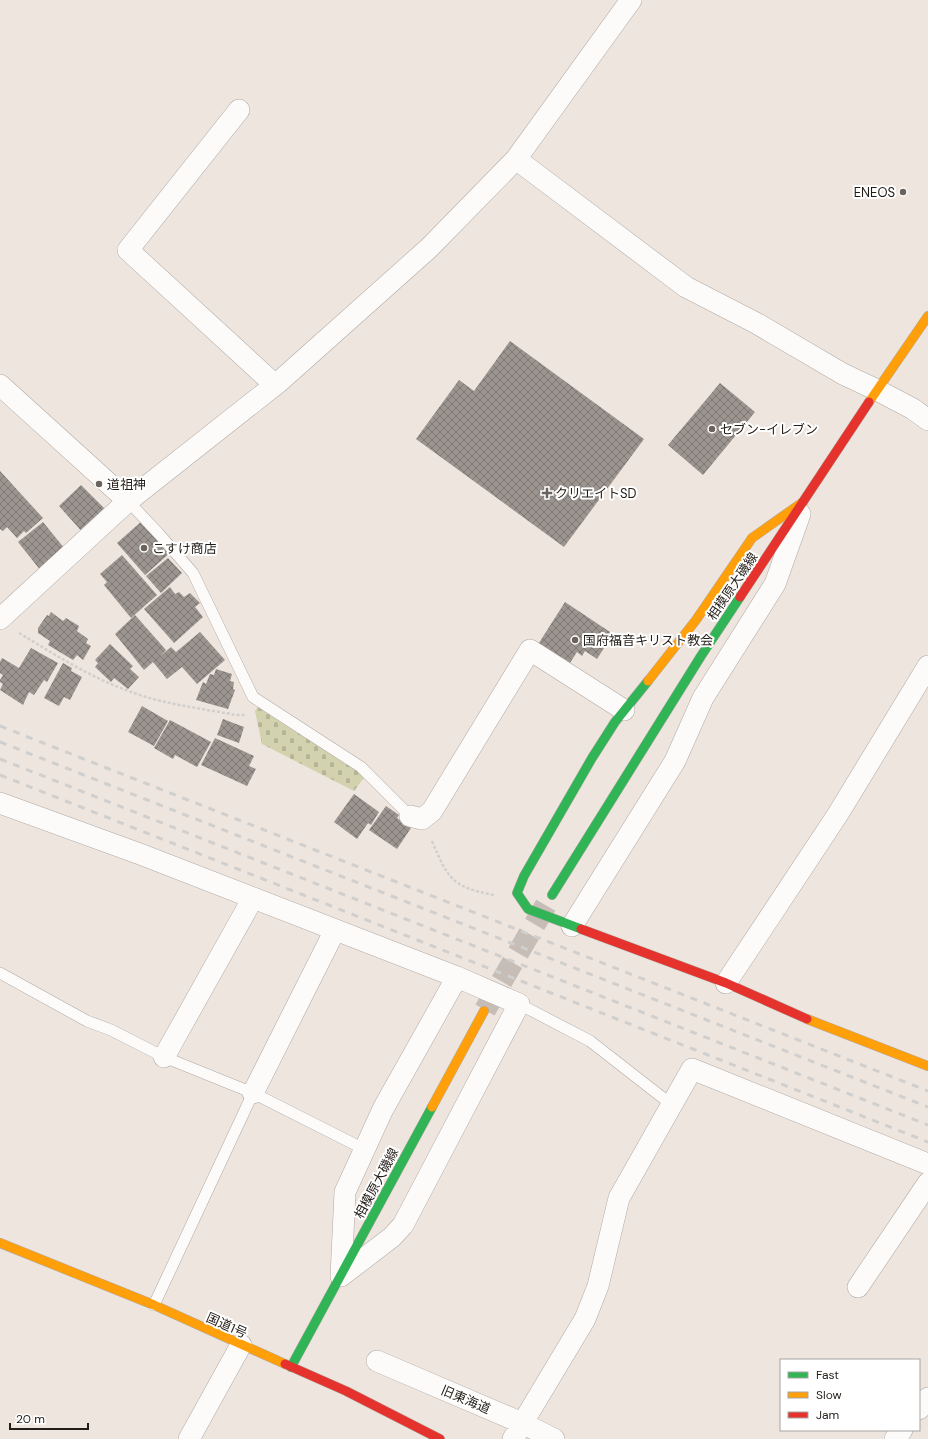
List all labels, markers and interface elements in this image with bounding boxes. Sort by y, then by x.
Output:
place label: ENEOS [854,184,895,201]
marker: ENEOS [898,187,908,197]
place label: セブン-イレブン [720,421,818,438]
marker: セブン-イレブン [707,424,717,434]
place label: 道祖神 [107,476,146,493]
marker: 道祖神 [94,479,104,489]
place label: クリエイトSD [555,485,637,502]
marker: クリエイトSD [542,488,552,498]
place label: こすけ商店 [152,540,217,557]
marker: こすけ商店 [139,543,149,553]
street label: 相模原大磯線 [704,549,761,623]
place label: 国府福音キリスト教会 [583,632,713,649]
marker: 国府福音キリスト教会 [570,635,580,645]
street label: 相模原大磯線 [351,1145,402,1222]
street label: 国道1号 [204,1309,250,1342]
legend [780,1359,920,1431]
text: Fast [816,1367,839,1383]
street label: 旧東海道 [439,1381,493,1417]
text: Slow [816,1387,842,1403]
scale bar [10,1405,88,1431]
text: Jam [816,1407,839,1423]
text: 20 m [16,1411,45,1427]

